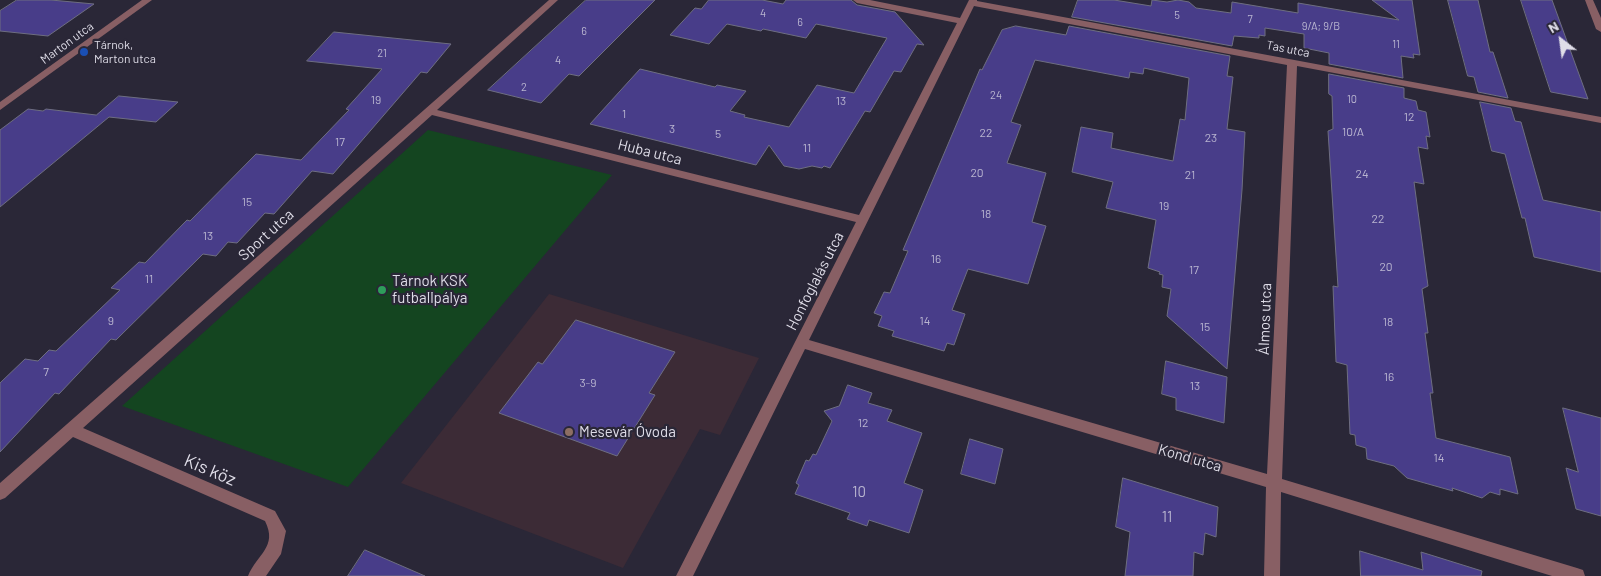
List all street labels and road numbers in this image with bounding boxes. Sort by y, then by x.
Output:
street label: Marton utca [38,19,96,67]
street label: Tas utca [1265,38,1311,60]
street label: Huba utca [616,135,684,169]
street label: Sport utca [235,206,297,264]
street label: Honfoglalás utca [782,229,848,333]
street label: Álmos utca [1255,283,1275,355]
street label: Kond utca [1156,440,1224,476]
street label: Kis köz [181,449,239,491]

